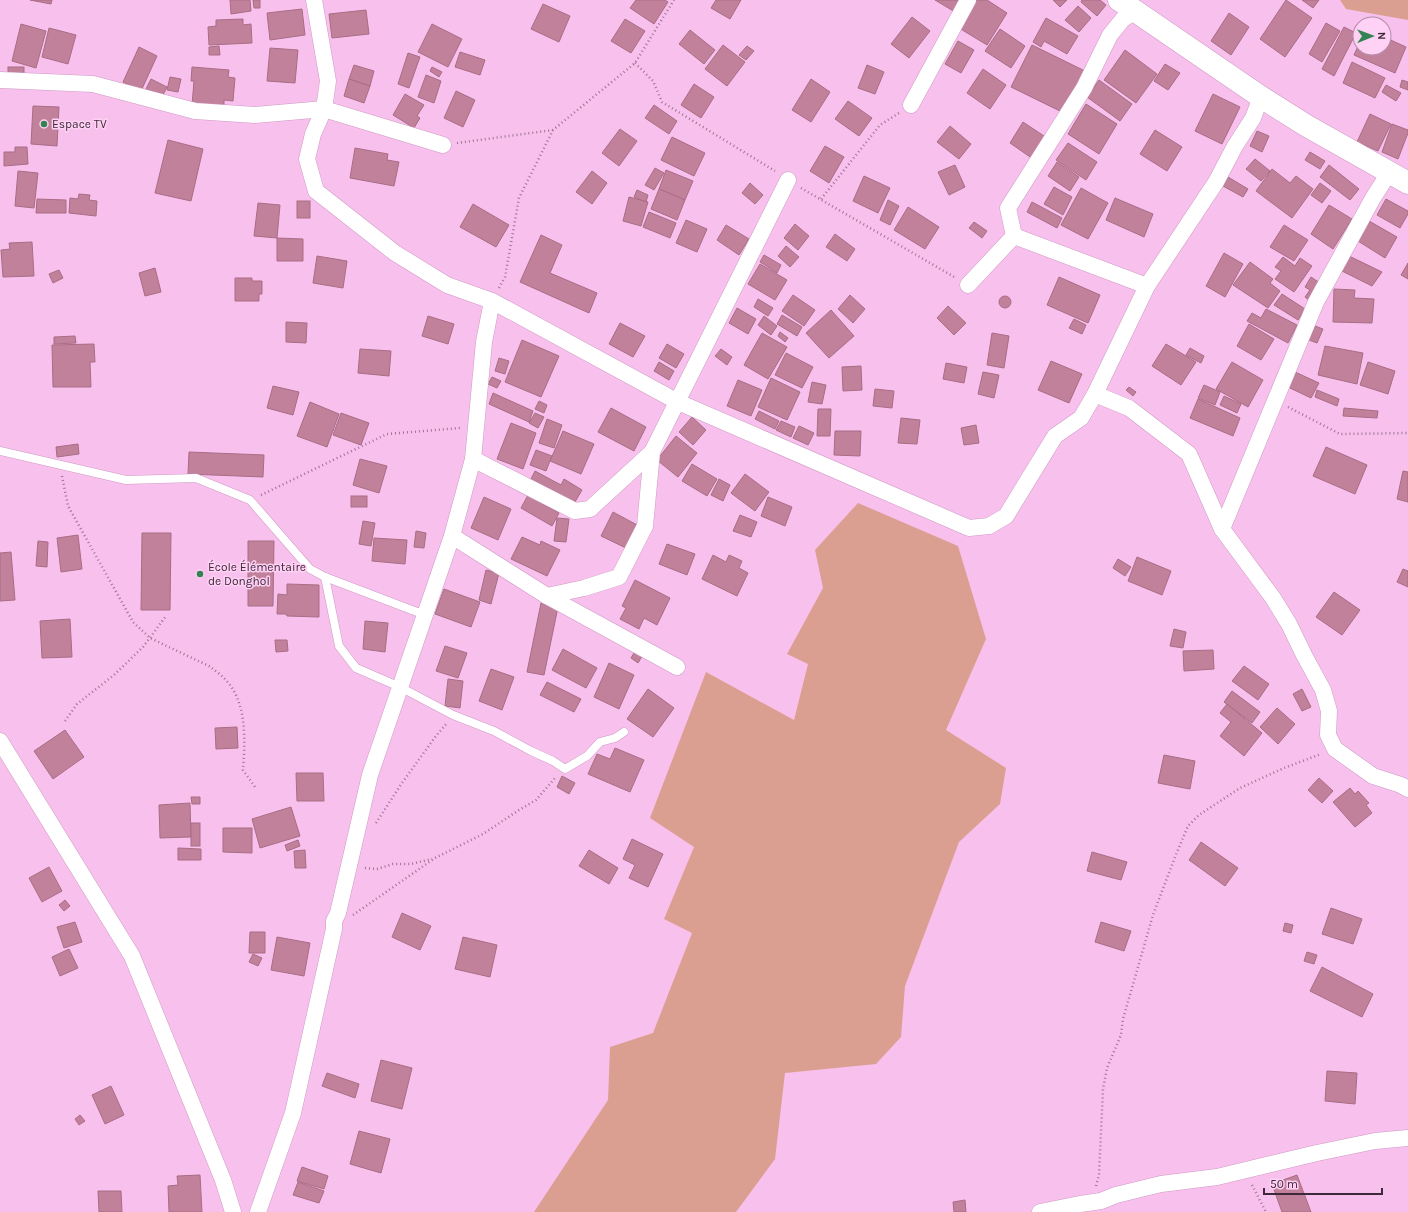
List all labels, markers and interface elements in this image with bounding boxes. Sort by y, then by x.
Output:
north arrow [1352,16,1392,56]
text: N [1375,32,1388,40]
place label: Espace TV [52,117,107,131]
marker: Espace TV [39,119,49,129]
place label: École Élémentaire de Donghol [208,559,306,588]
marker: École Élémentaire de Donghol [195,569,205,579]
scale bar [1264,1170,1382,1196]
text: 50 m [1270,1177,1298,1191]

